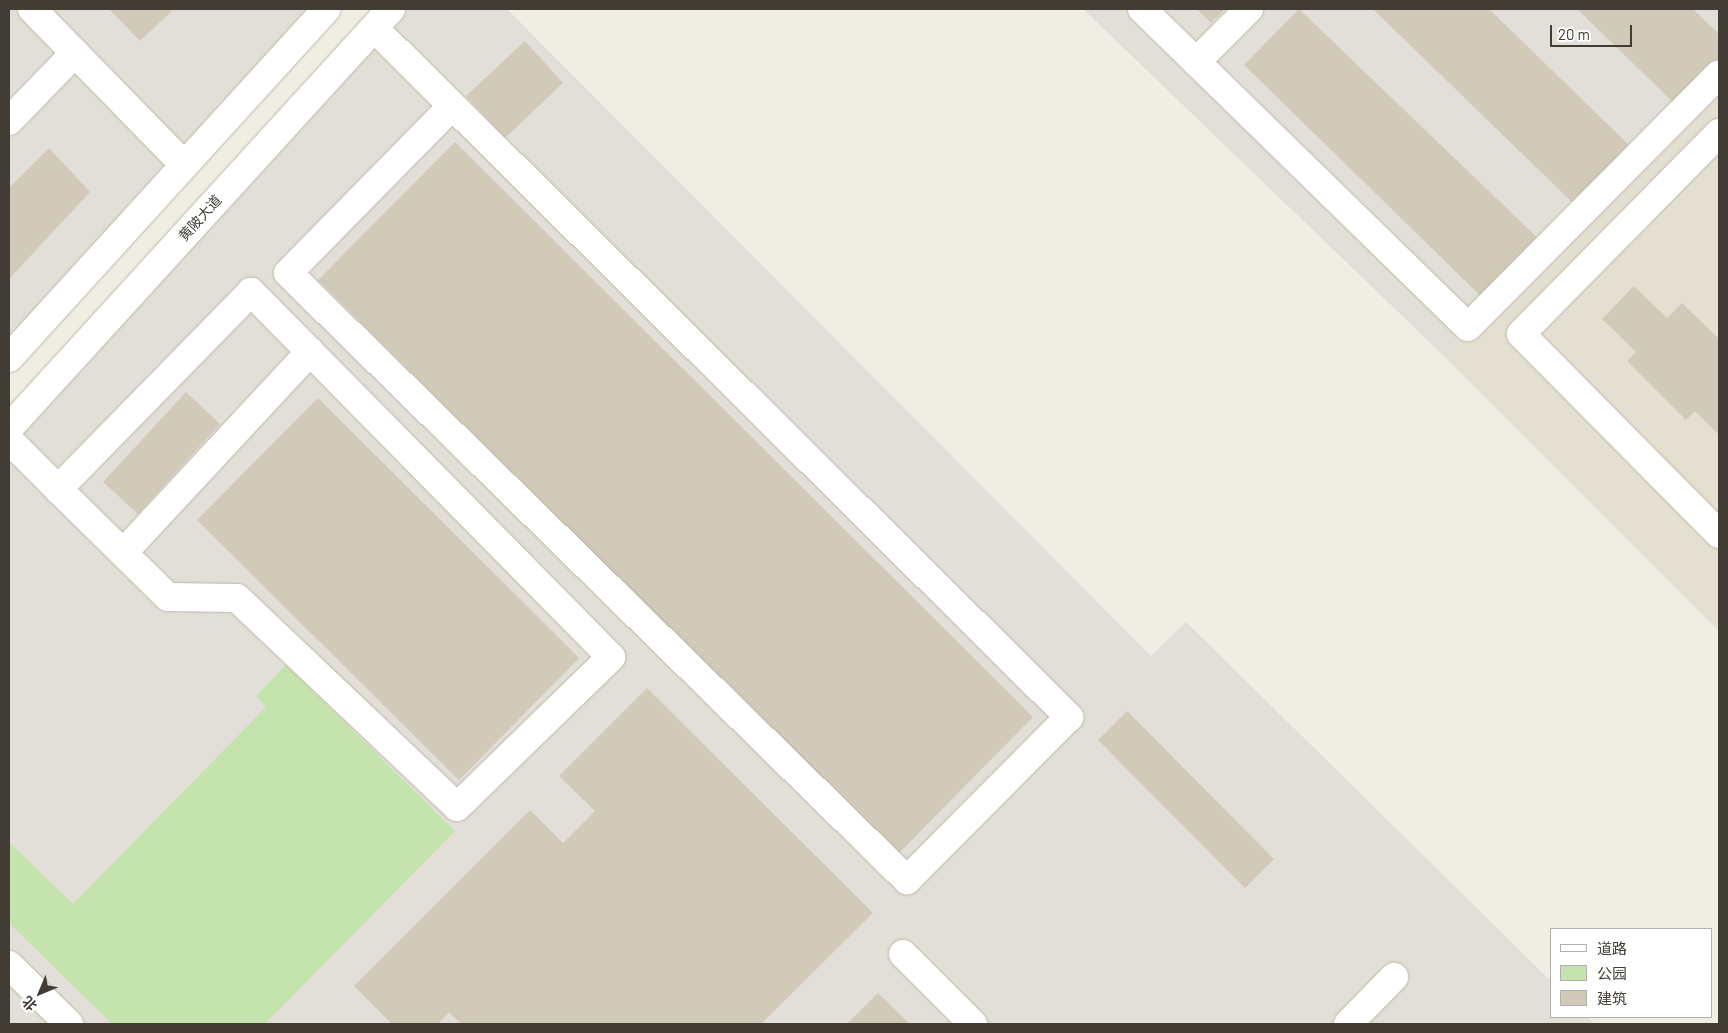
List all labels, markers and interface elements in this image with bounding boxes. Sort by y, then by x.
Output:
scale bar [1553,15,1636,47]
text: 20 m [1558,25,1590,43]
street label: 黄陂大道 [175,192,225,244]
legend [1550,928,1713,1018]
text: 道路 [1597,939,1627,957]
text: 公园 [1597,964,1627,982]
north arrow [15,968,65,1018]
text: 建筑 [1597,989,1627,1007]
text: 北 [18,993,40,1015]

